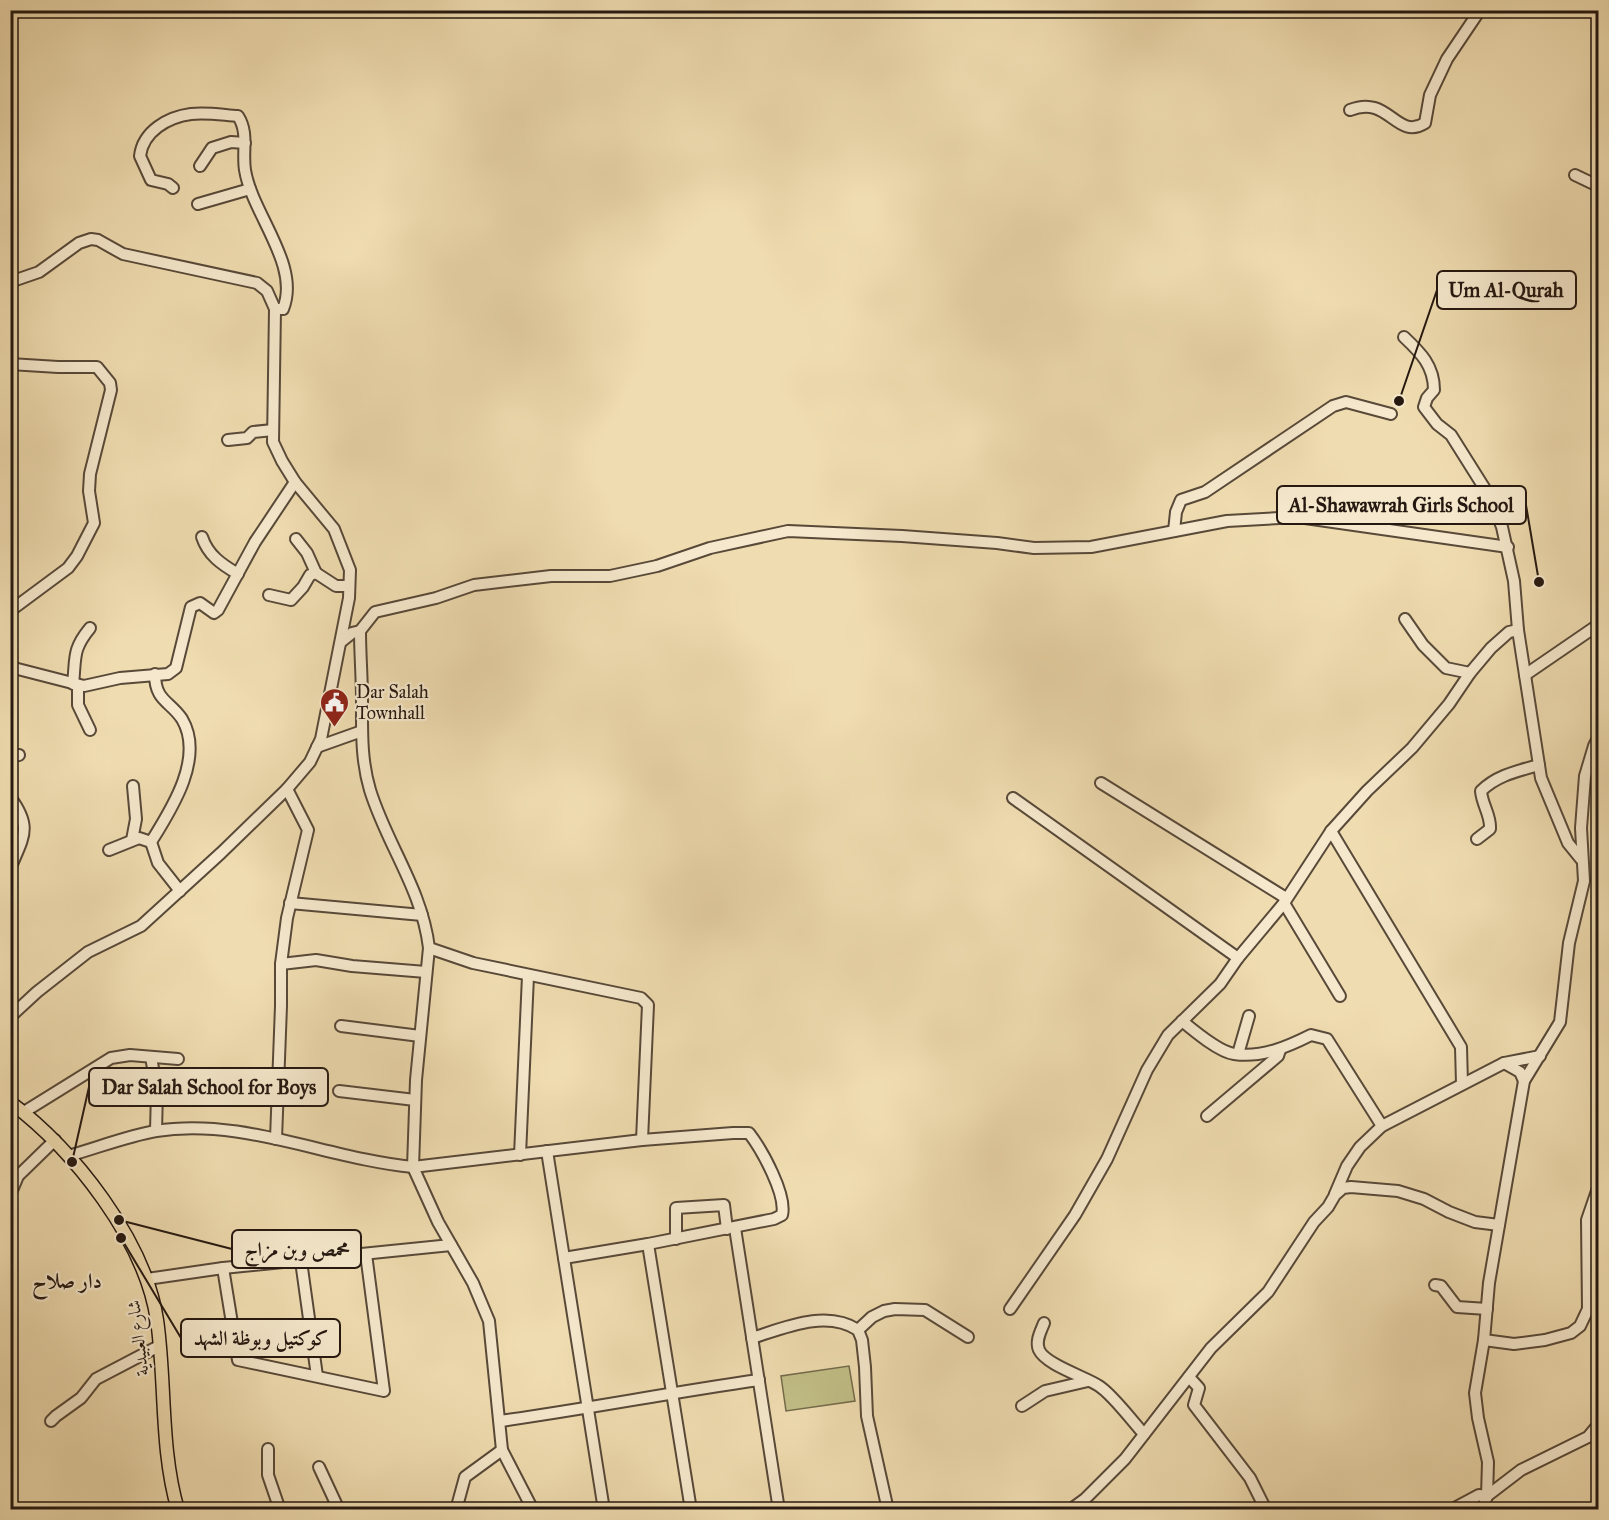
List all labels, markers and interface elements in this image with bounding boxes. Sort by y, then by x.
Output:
callout: Um Al-Qurah [1437,271,1576,309]
text: Um Al-Qurah [1448,278,1565,303]
callout: Al-Shawawrah Girls School [1277,486,1526,524]
text: Al-Shawawrah Girls School [1286,493,1514,517]
place label: Dar Salah Townhall [356,681,429,724]
public building icon: Dar Salah Townhall [319,686,351,728]
callout: Dar Salah School for Boys [89,1068,328,1106]
text: Dar Salah School for Boys [102,1075,317,1100]
callout: محمص وبن مزاج [232,1230,361,1268]
text: محمص وبن مزاج [244,1237,350,1268]
district label: دار صلاح [32,1268,102,1300]
street label: شارع العبيدية [122,1298,158,1377]
callout: كوكتيل وبوظة الشهد [181,1319,340,1357]
text: كوكتيل وبوظة الشهد [194,1326,328,1352]

